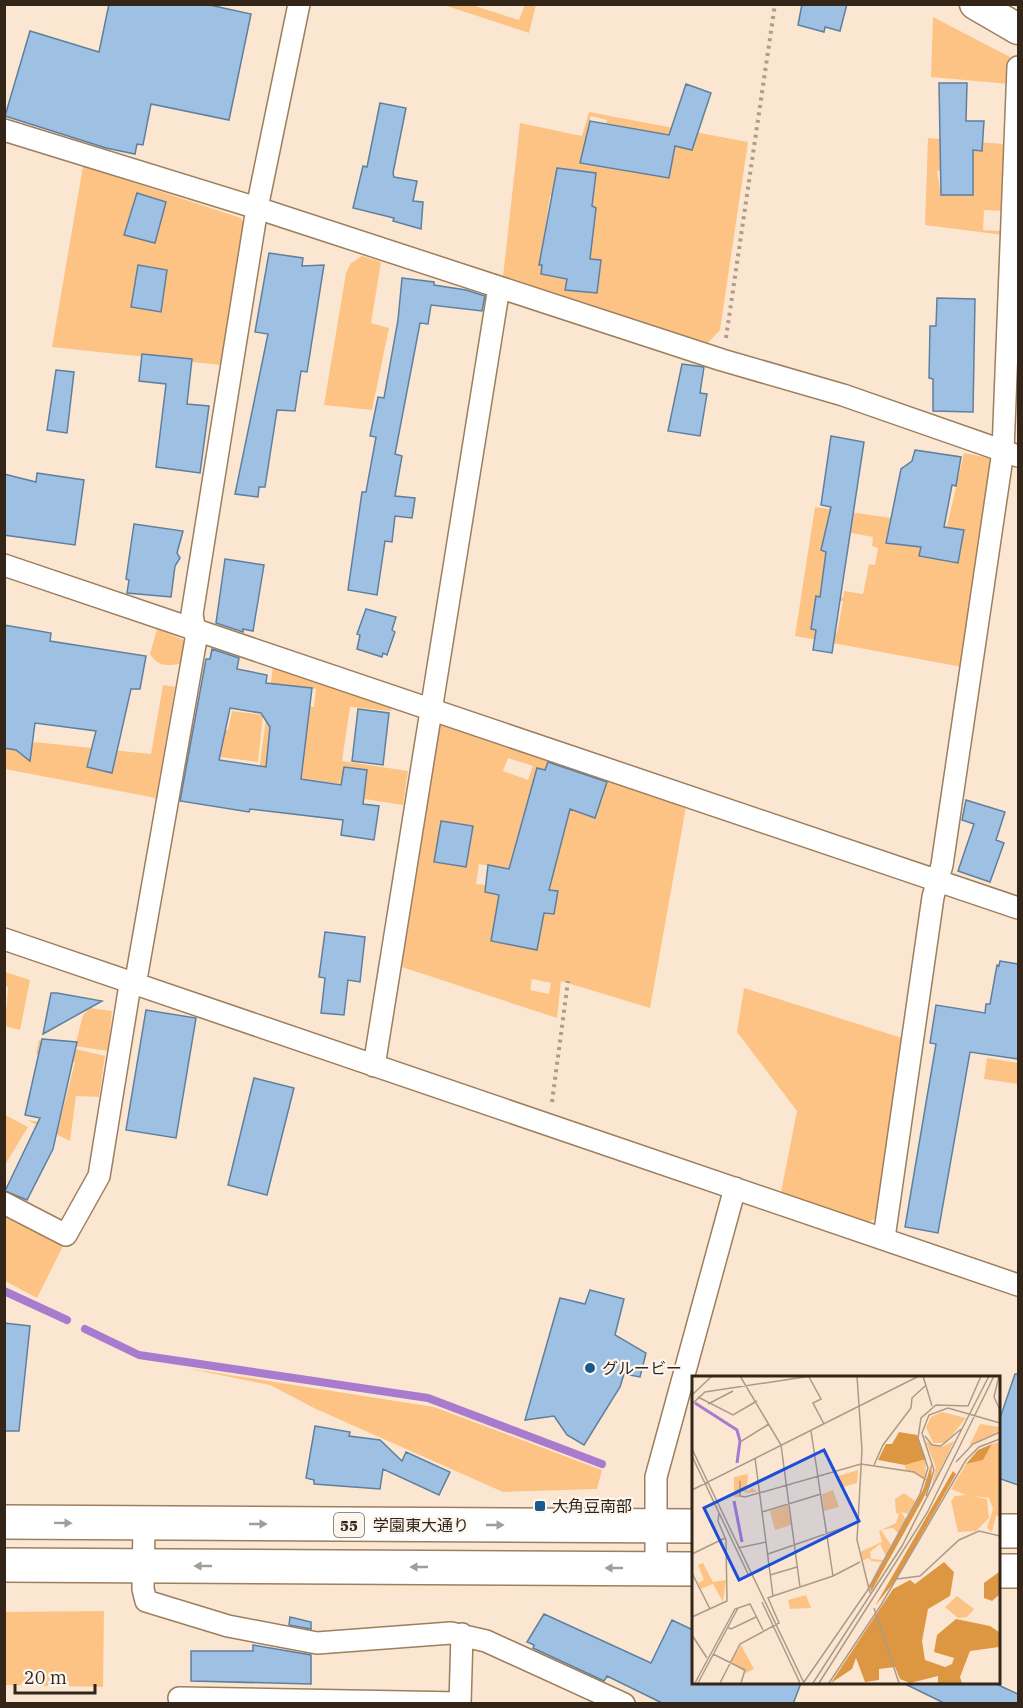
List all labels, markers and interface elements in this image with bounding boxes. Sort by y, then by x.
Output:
place label: グルービー [602,1358,682,1378]
marker: グルービー [583,1361,597,1375]
inset map [692,1376,999,1684]
place label: 大角豆南部 [552,1496,632,1516]
marker: 大角豆南部 [533,1499,547,1513]
road number: 55 [334,1513,364,1537]
street label: 学園東大通り [373,1515,469,1535]
one-way arrow [53,1518,72,1528]
one-way arrow [248,1519,267,1529]
one-way arrow [485,1520,504,1530]
one-way arrow [193,1561,212,1571]
one-way arrow [409,1562,428,1572]
one-way arrow [604,1563,623,1573]
scale bar [15,1657,94,1695]
text: 20 m [24,1666,67,1689]

